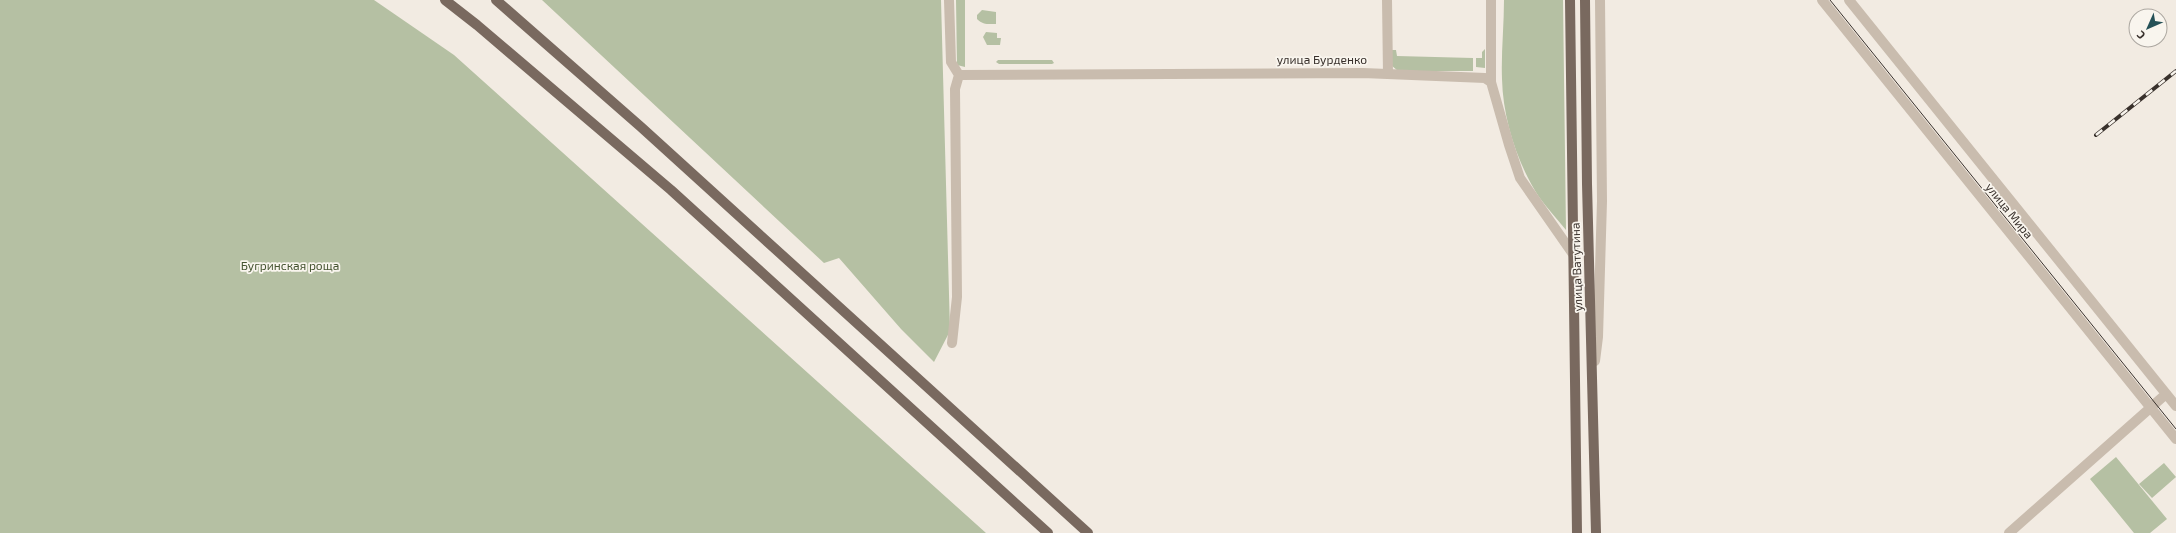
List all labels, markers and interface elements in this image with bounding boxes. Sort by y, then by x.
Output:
north arrow [2128,8,2168,48]
text: С [2133,28,2147,42]
street label: улица Бурденко [1277,52,1367,67]
street label: улица Мира [1982,180,2036,242]
street label: улица Ватутина [1567,222,1586,312]
park label: Бугринская роща [241,258,339,273]

